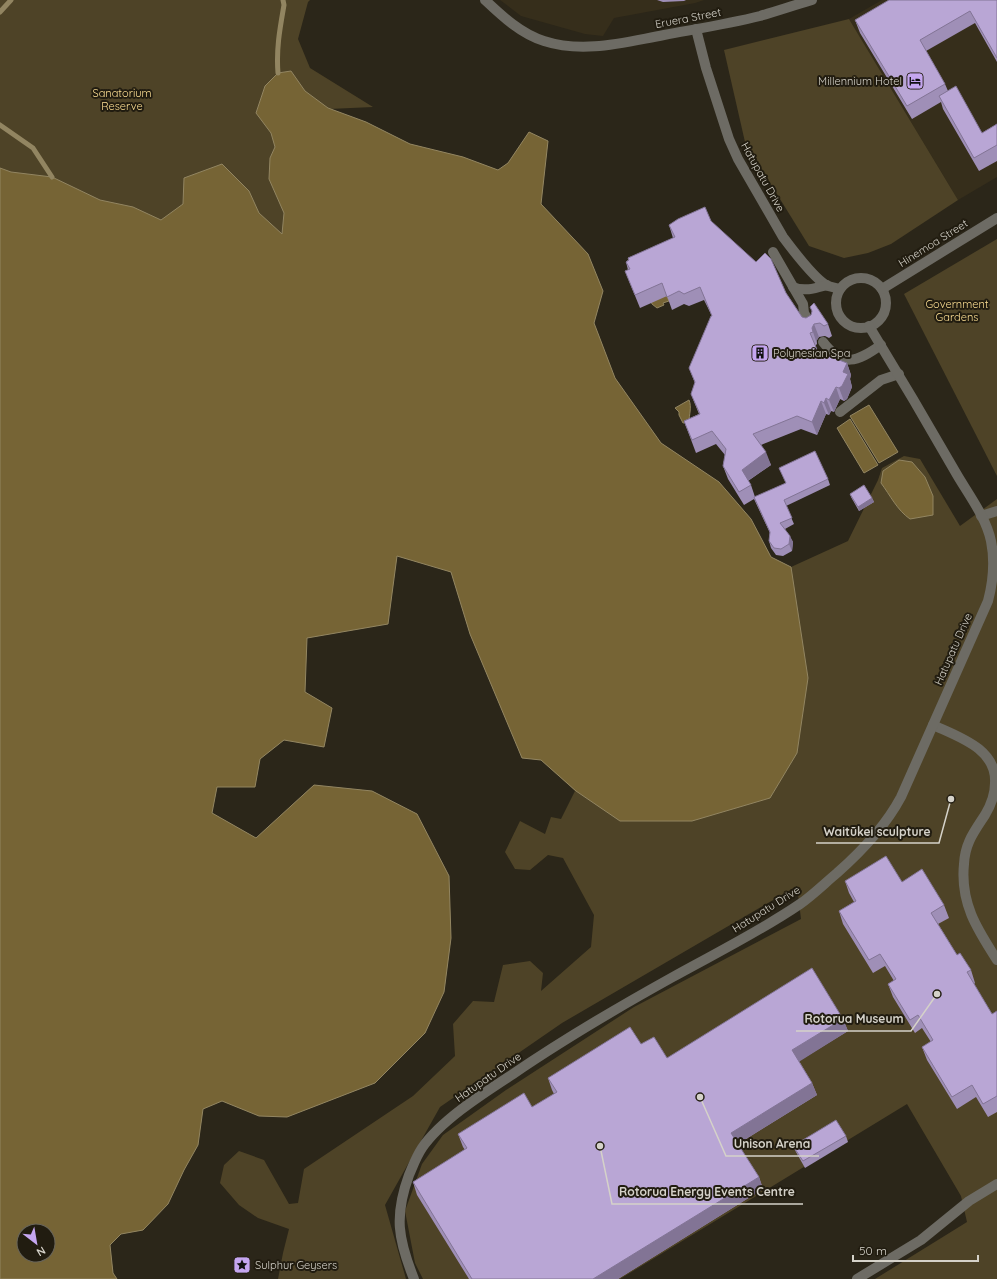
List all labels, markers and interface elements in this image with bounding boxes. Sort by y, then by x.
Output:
street label: Eruera Street [654,5,722,31]
hotel icon: Millennium Hotel [905,71,925,91]
place label: Millennium Hotel [818,74,902,88]
park label: Sanatorium Reserve [92,86,152,113]
street label: Hatupatu Drive [738,140,788,214]
street label: Hinemoa Street [896,216,971,270]
park label: Government Gardens [925,297,989,324]
building icon: Polynesian Spa [750,343,770,363]
place label: Polynesian Spa [773,346,850,360]
street label: Hatupatu Drive [931,611,975,687]
callout: Waitūkei sculpture [816,819,939,843]
text: Waitūkei sculpture [823,824,931,839]
street label: Hatupatu Drive [729,883,803,935]
callout: Rotorua Museum [796,1007,911,1031]
text: Rotorua Museum [804,1011,904,1026]
street label: Hatupatu Drive [452,1049,524,1105]
callout: Unison Arena [726,1132,819,1156]
text: Unison Arena [734,1136,810,1151]
callout: Rotorua Energy Events Centre [612,1180,803,1204]
text: Rotorua Energy Events Centre [619,1184,795,1199]
north arrow [16,1223,56,1263]
scale bar [853,1237,978,1263]
text: N [34,1243,48,1260]
text: 50 m [859,1243,887,1258]
place icon: Sulphur Geysers [232,1255,252,1275]
place label: Sulphur Geysers [255,1258,337,1272]

